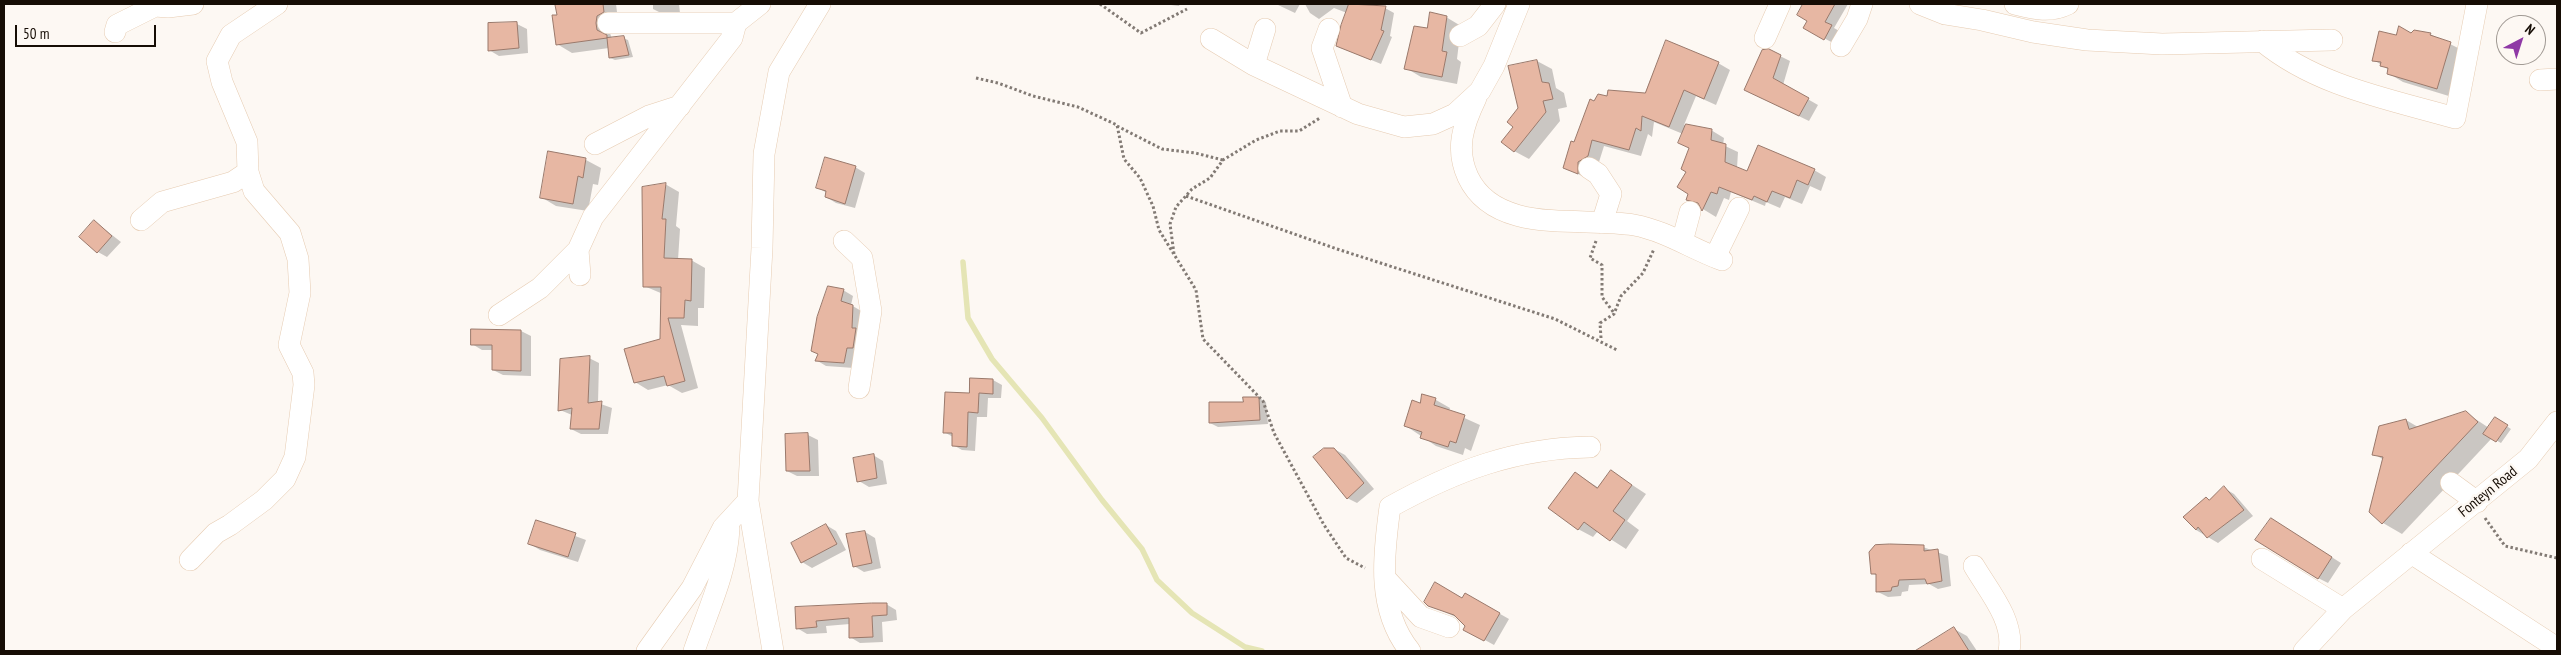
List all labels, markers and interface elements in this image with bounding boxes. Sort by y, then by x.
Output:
scale bar [18,15,159,47]
north arrow [2496,15,2546,65]
text: N [2521,20,2539,39]
text: 50 m [23,24,49,43]
street label: Fonteyn Road [2455,463,2521,521]

